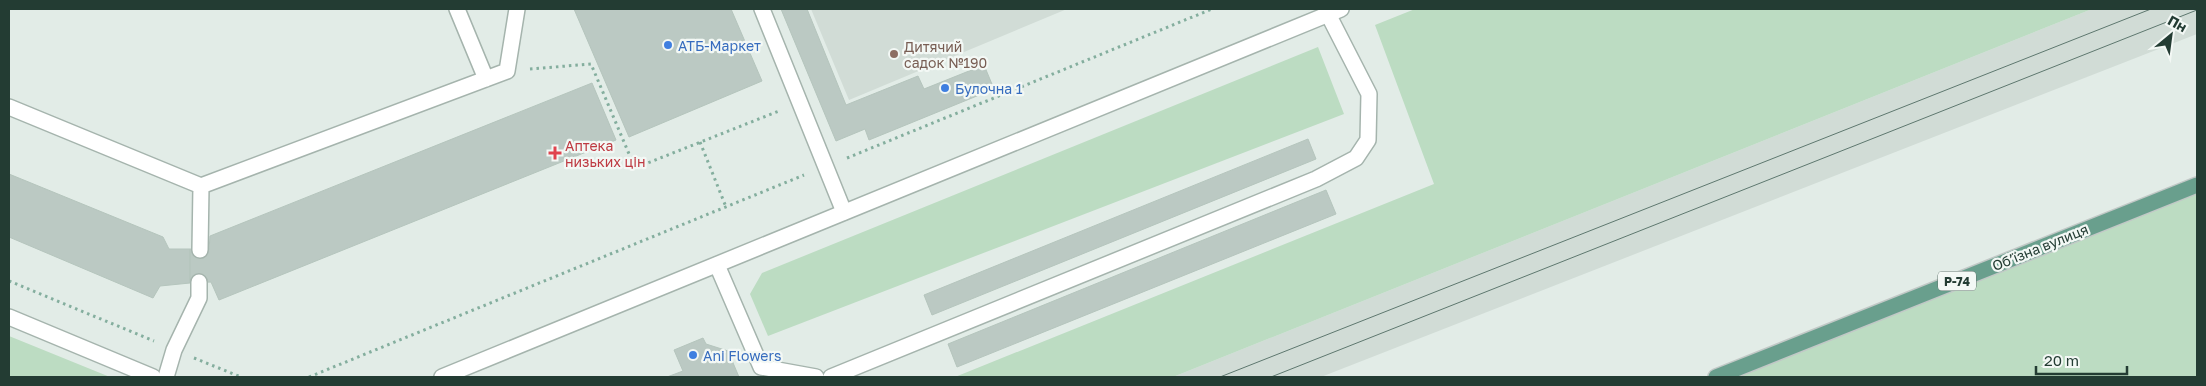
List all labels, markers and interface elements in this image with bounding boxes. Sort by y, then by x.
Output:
north arrow [2146,10,2196,60]
text: Пн [2165,11,2190,35]
place label: АТБ-Маркет [678,37,761,54]
place label: Дитячий садок №190 [904,38,987,71]
marker: АТБ-Маркет [662,39,674,51]
marker: Дитячий садок №190 [888,48,900,60]
place label: Булочна 1 [955,80,1023,97]
marker: Булочна 1 [939,82,951,94]
place label: Аптека низьких цін [565,137,646,170]
marker: Аптека низьких цін [549,147,561,159]
street label: Обʼїзна вулиця [1989,220,2091,274]
road number: Р-74 [1938,272,1976,290]
scale bar [2036,344,2127,376]
place label: Ani Flowers [703,347,781,364]
marker: Ani Flowers [687,349,699,361]
text: 20 m [2044,351,2079,369]

